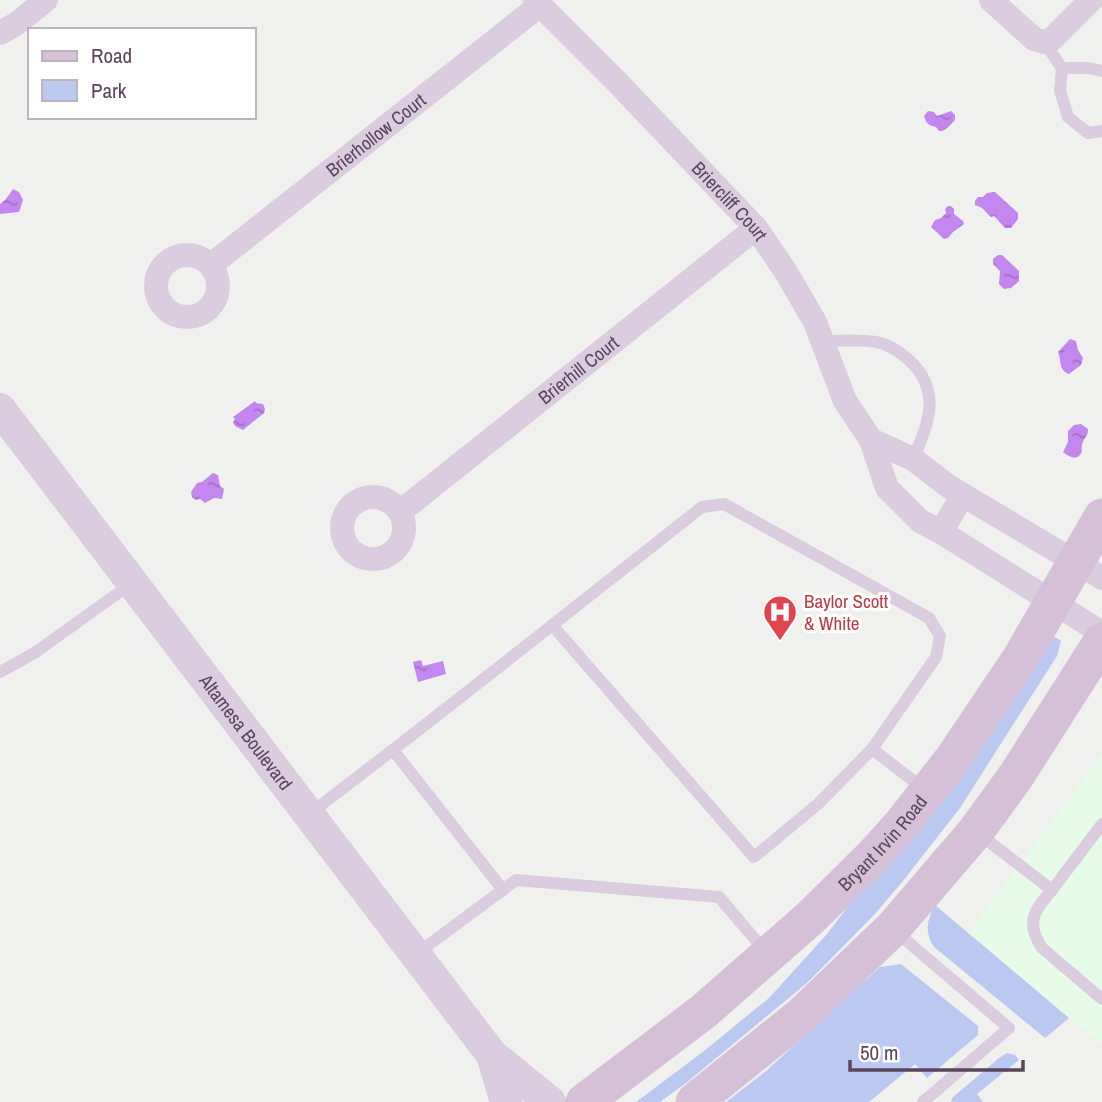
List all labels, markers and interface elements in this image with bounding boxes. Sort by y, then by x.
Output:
legend [28,28,256,119]
text: Road [91,41,132,70]
text: Park [91,76,127,105]
street label: Brierhollow Court [320,87,432,182]
street label: Briercliff Court [686,156,774,246]
street label: Brierhill Court [533,329,624,410]
place label: Baylor Scott & White [804,588,889,636]
hospital icon: Baylor Scott & White [761,593,799,642]
street label: Altamesa Boulevard [193,668,299,795]
street label: Bryant Irvin Road [832,790,933,897]
scale bar [850,1028,1023,1072]
text: 50 m [860,1038,898,1067]

